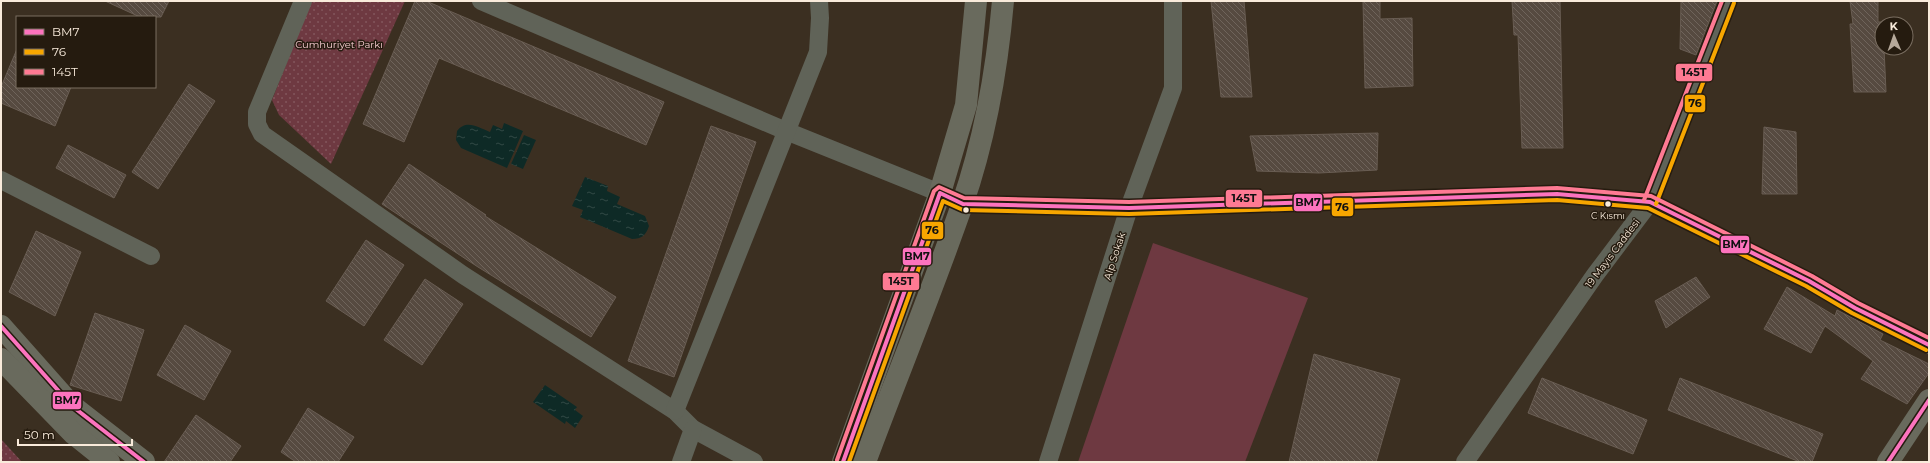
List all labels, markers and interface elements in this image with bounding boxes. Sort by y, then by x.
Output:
legend [16,16,156,88]
north arrow [1874,16,1914,56]
text: K [1889,19,1899,33]
text: BM7 [52,24,80,39]
park label: Cumhuriyet Parkı [295,38,383,51]
text: 76 [52,44,66,59]
line badge: 145T [1675,63,1713,82]
text: 145T [52,64,78,79]
text: 145T [1681,65,1707,79]
line badge: 76 [1684,94,1706,113]
text: 76 [1688,96,1702,110]
line badge: 145T [1225,189,1263,208]
text: 145T [1231,191,1257,205]
line badge: BM7 [1293,193,1323,212]
text: BM7 [1295,195,1321,209]
line badge: 76 [1331,197,1354,217]
marker: C Kısmı [1603,199,1613,209]
text: 76 [1335,200,1349,214]
unlabelled marker [961,205,971,215]
place label: C Kısmı [1591,210,1625,221]
street label: 19 Mayıs Caddesi [1582,216,1643,290]
line badge: 76 [921,221,944,240]
text: 76 [925,223,939,237]
street label: Alp Sokak [1101,231,1128,282]
line badge: BM7 [1720,235,1750,254]
text: BM7 [1722,237,1748,251]
line badge: BM7 [902,247,932,266]
text: BM7 [904,249,930,263]
line badge: 145T [882,272,920,291]
text: 145T [888,274,914,288]
line badge: BM7 [52,391,82,410]
text: BM7 [54,393,80,407]
scale bar [18,421,132,447]
text: 50 m [24,427,55,442]

